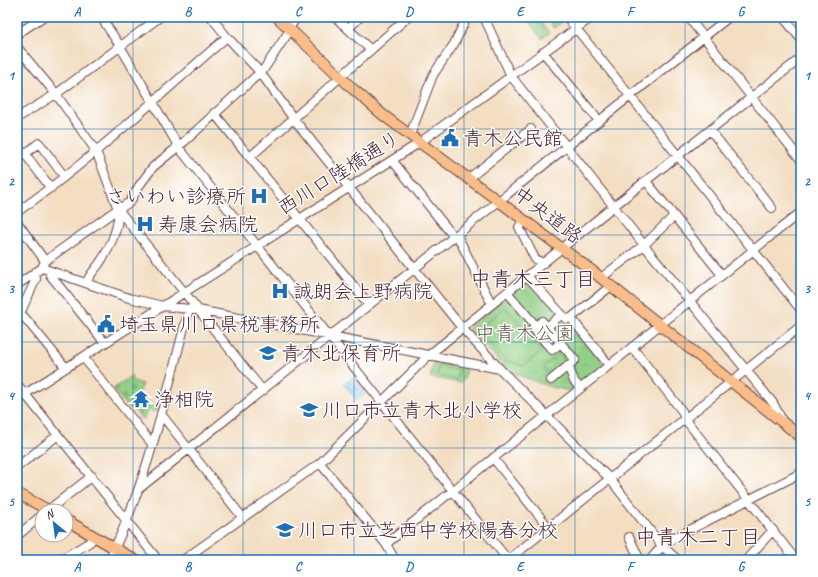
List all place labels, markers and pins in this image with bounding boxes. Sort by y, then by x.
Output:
place label: 青木公民館 [463,126,563,151]
public building icon: 青木公民館 [440,128,460,148]
place label: さいわい診療所 [106,184,246,209]
hospital icon: さいわい診療所 [249,186,269,206]
place label: 寿康会病院 [158,212,258,237]
hospital icon: 寿康会病院 [135,214,155,234]
place label: 誠朗会上野病院 [293,279,433,304]
hospital icon: 誠朗会上野病院 [270,281,290,301]
place label: 埼玉県川口県税事務所 [119,312,319,337]
public building icon: 埼玉県川口県税事務所 [96,314,116,334]
place label: 青木北保育所 [281,341,401,366]
school or university icon: 青木北保育所 [258,343,278,363]
place label: 浄相院 [154,387,214,412]
temple icon: 浄相院 [131,389,151,409]
place label: 川口市立青木北小学校 [322,398,522,423]
school or university icon: 川口市立青木北小学校 [299,400,319,420]
place label: 川口市立芝西中学校陽春分校 [298,518,558,543]
school or university icon: 川口市立芝西中学校陽春分校 [275,520,295,540]

